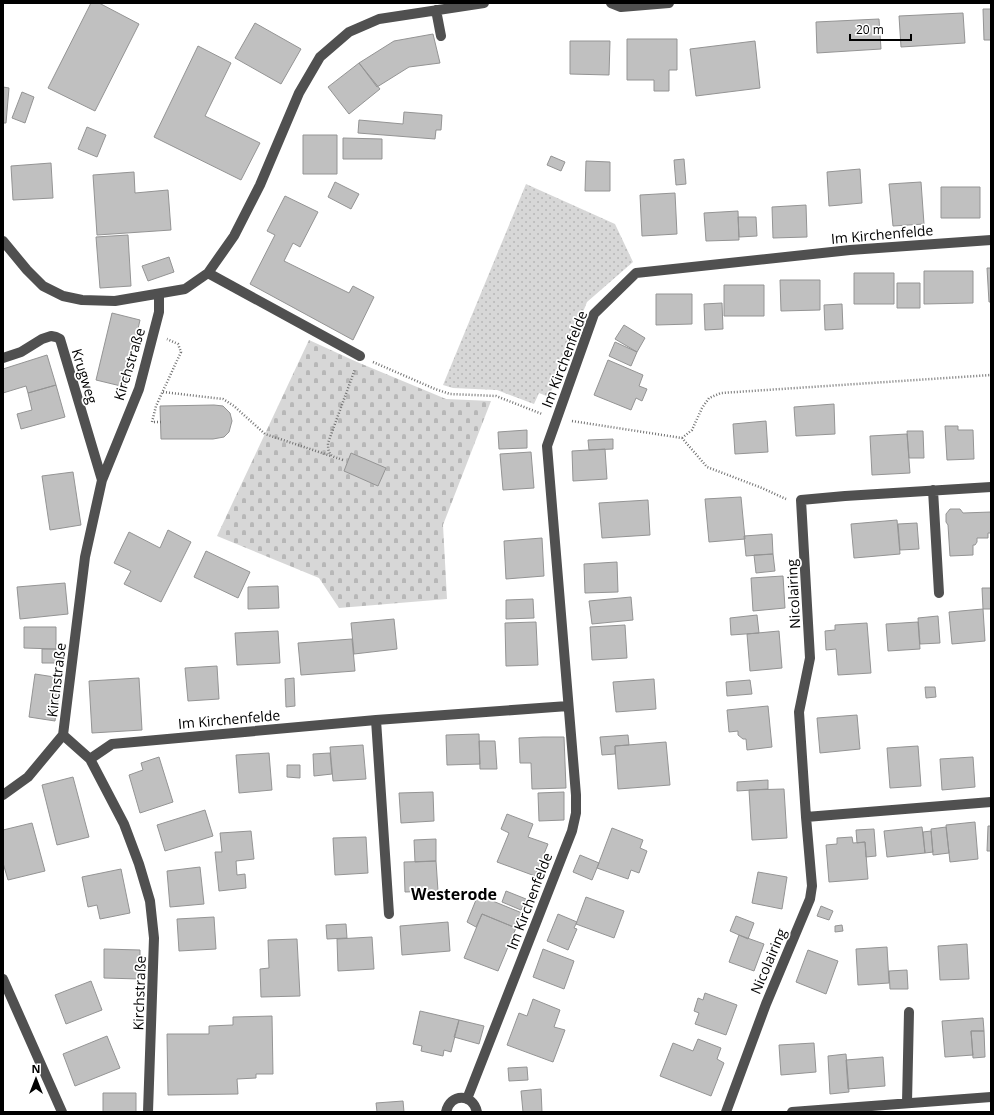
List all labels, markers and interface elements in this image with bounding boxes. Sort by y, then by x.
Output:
scale bar [850,16,911,42]
text: 20 m [856,21,884,38]
street label: Im Kirchenfelde [830,220,934,248]
street label: Im Kirchenfelde [537,308,591,410]
street label: Kirchstraße [109,325,149,403]
street label: Krugweg [68,346,103,406]
street label: Nicolairing [782,558,804,629]
street label: Kirchstraße [42,642,70,718]
street label: Im Kirchenfelde [177,705,281,733]
street label: Im Kirchenfelde [502,850,556,952]
district label: Westerode [411,883,497,905]
street label: Nicolairing [746,925,790,997]
street label: Kirchstraße [128,955,150,1031]
north arrow [16,1059,56,1099]
text: N [32,1061,40,1076]

